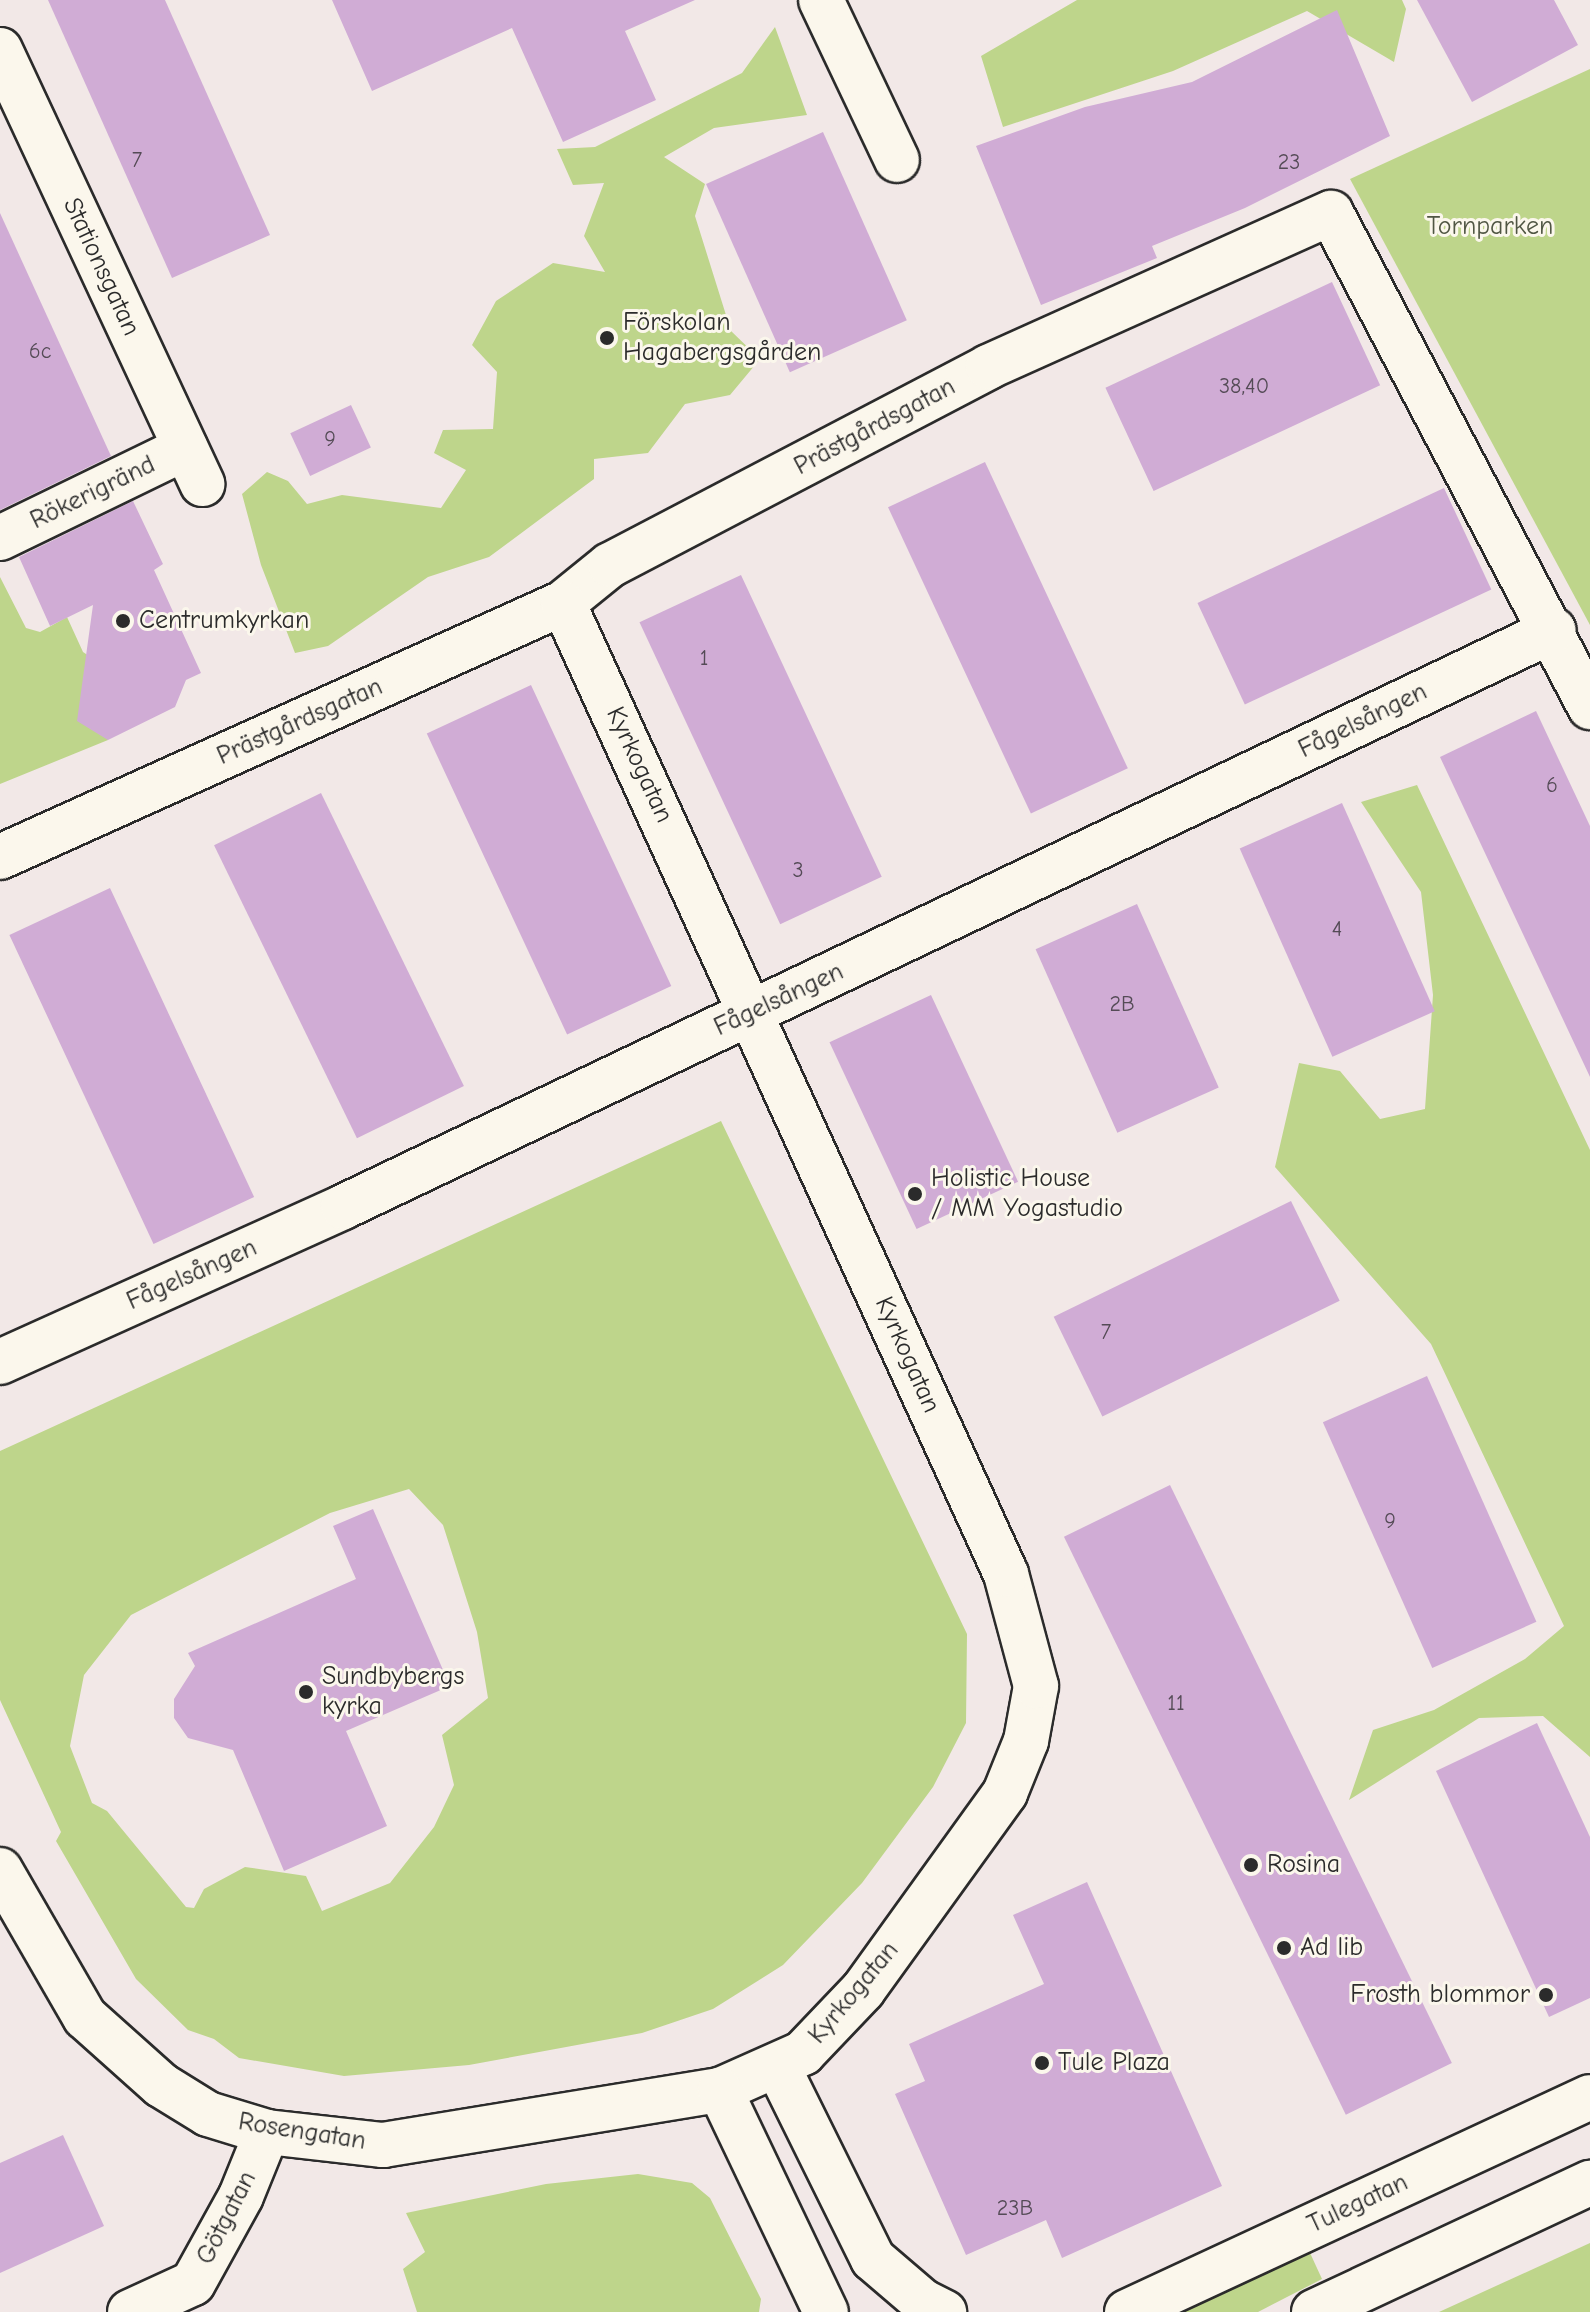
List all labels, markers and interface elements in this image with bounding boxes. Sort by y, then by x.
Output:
house number: 7 [132,148,142,174]
house number: 23 [1278,150,1300,176]
street label: Stationsgatan [56,193,146,341]
park label: Tornparken [1427,211,1553,243]
place label: Förskolan Hagabergsgården [623,307,821,368]
marker: Förskolan Hagabergsgården [598,329,616,347]
house number: 6c [29,339,51,365]
street label: Prästgårdsgatan [789,371,961,483]
house number: 38,40 [1219,374,1269,400]
house number: 9 [324,427,336,453]
street label: Rökerigränd [25,449,161,537]
place label: Centrumkyrkan [139,605,309,637]
marker: Centrumkyrkan [114,612,132,630]
house number: 1 [700,646,708,672]
street label: Prästgårdsgatan [212,672,388,772]
street label: Fågelsången [1294,676,1432,766]
street label: Kyrkogatan [599,702,679,828]
house number: 6 [1546,773,1558,799]
house number: 3 [792,858,804,884]
house number: 4 [1332,917,1342,943]
street label: Fågelsången [709,956,849,1044]
house number: 2B [1109,992,1135,1018]
place label: Holistic House / MM Yogastudio [931,1163,1123,1224]
marker: Holistic House / MM Yogastudio [906,1185,924,1203]
street label: Fågelsången [122,1232,262,1318]
street label: Kyrkogatan [868,1292,946,1418]
house number: 7 [1101,1320,1111,1346]
house number: 9 [1384,1509,1396,1535]
place label: Sundbybergs kyrka [322,1661,464,1722]
marker: Sundbybergs kyrka [297,1683,315,1701]
house number: 11 [1167,1691,1185,1717]
place label: Rosina [1267,1849,1340,1881]
marker: Rosina [1242,1856,1260,1874]
place label: Ad lib [1300,1932,1363,1964]
street label: Kyrkogatan [802,1935,906,2051]
marker: Ad lib [1275,1939,1293,1957]
place label: Frosth blommor [1350,1979,1530,2011]
marker: Frosth blommor [1537,1986,1555,2004]
place label: Tule Plaza [1058,2047,1170,2079]
marker: Tule Plaza [1033,2054,1051,2072]
street label: Rosengatan [236,2107,368,2157]
street label: Götgatan [190,2166,264,2270]
street label: Tulegatan [1303,2167,1413,2241]
house number: 23B [997,2196,1033,2222]

